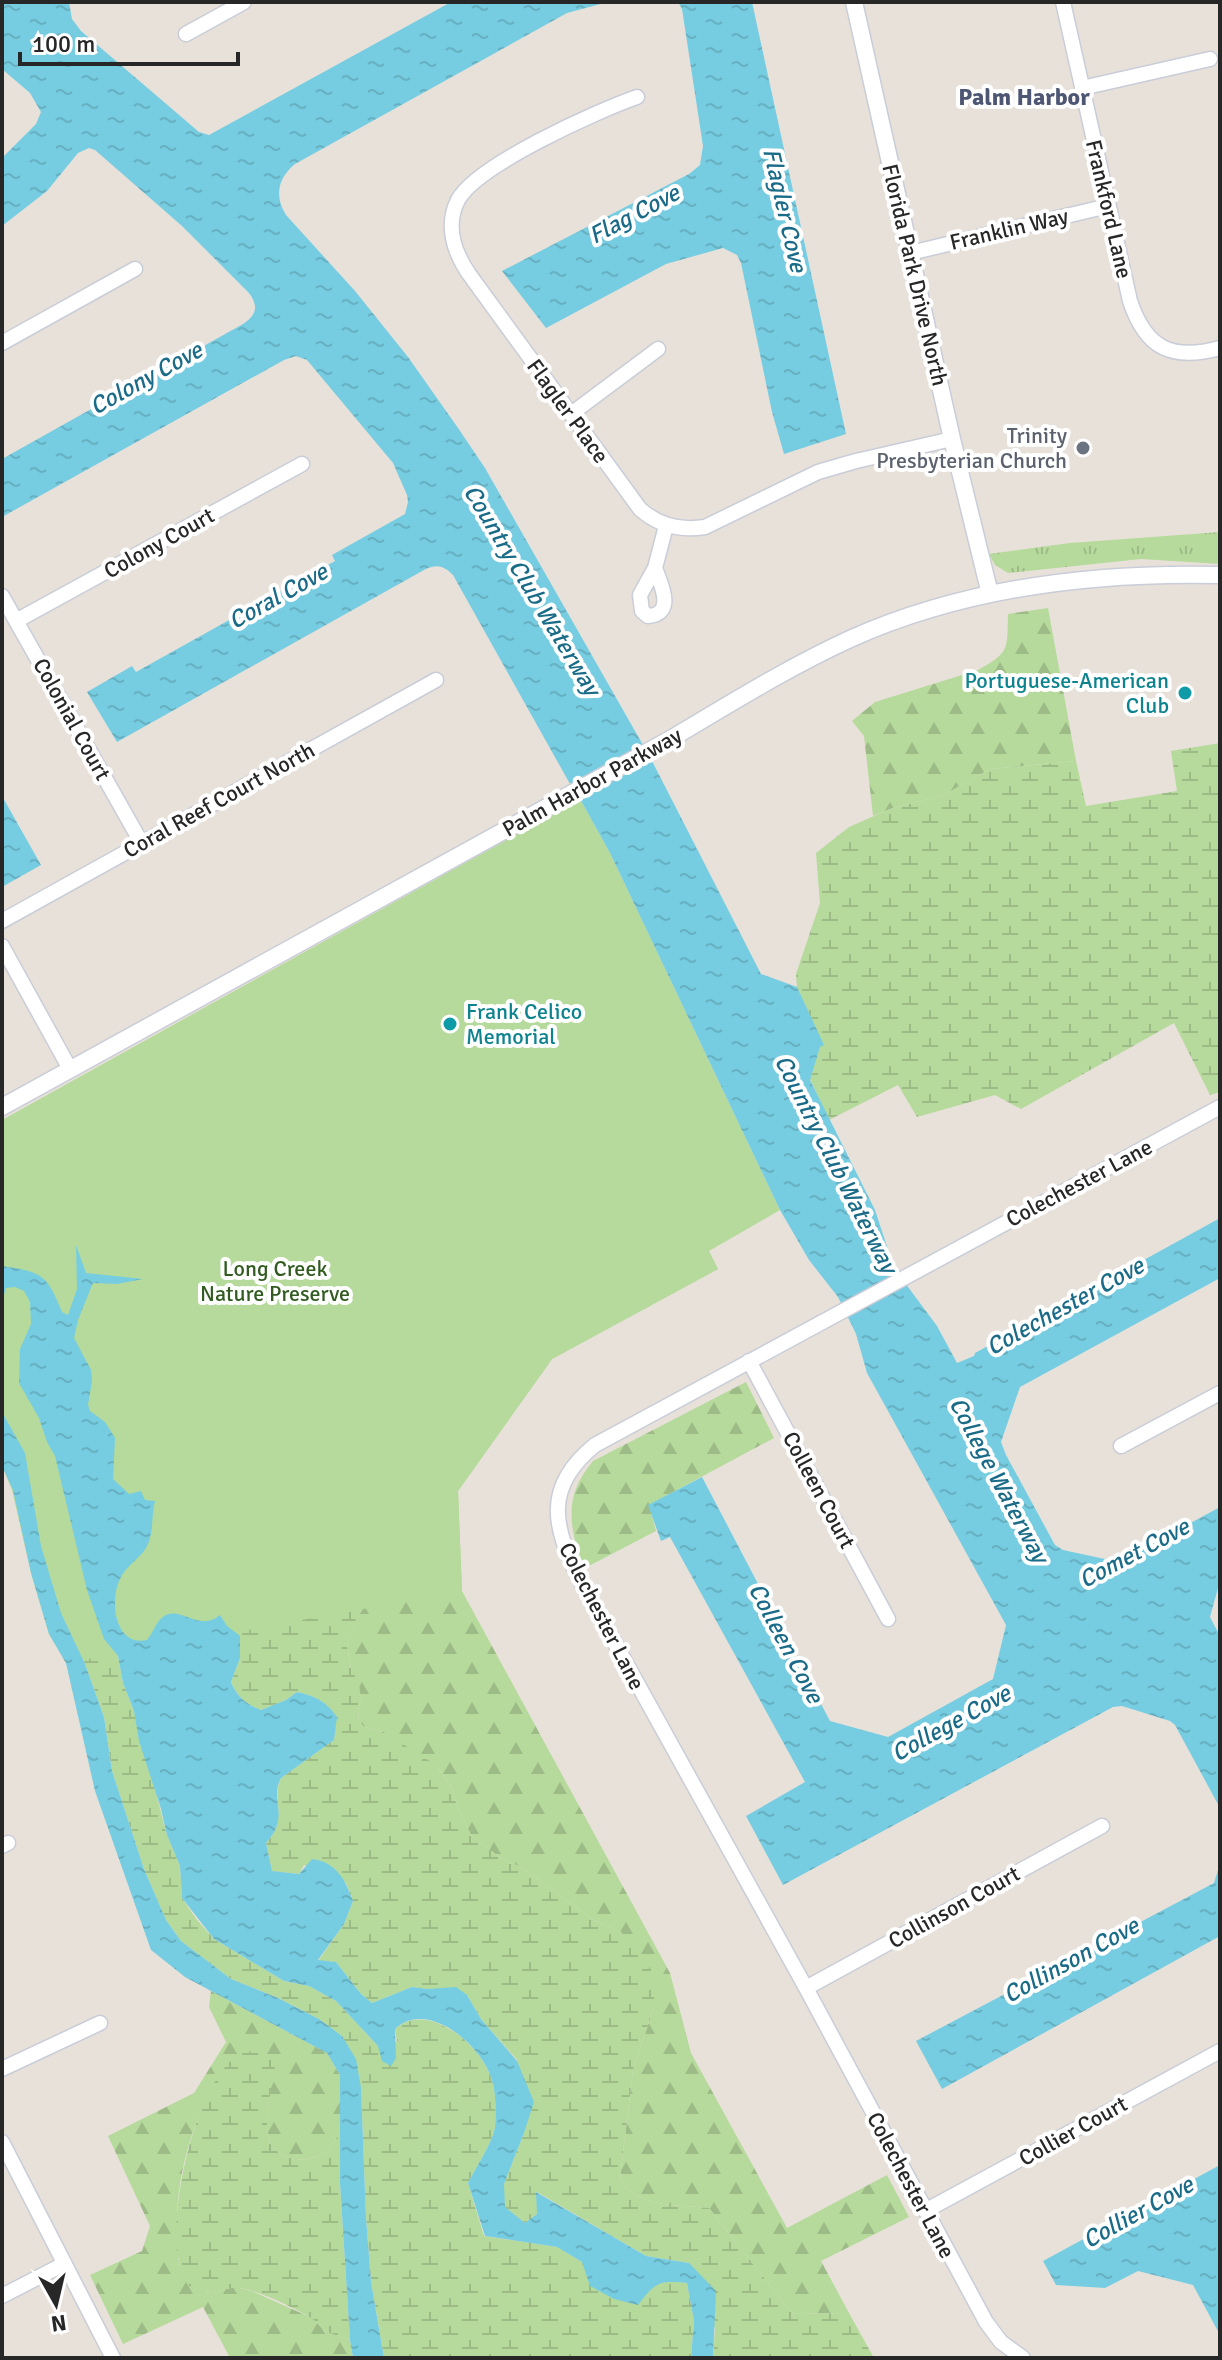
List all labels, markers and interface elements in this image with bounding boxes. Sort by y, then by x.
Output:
scale bar [20,16,238,66]
text: 100 m [32,29,95,59]
district label: Palm Harbor [958,82,1090,112]
street label: Frankford Lane [1080,137,1138,281]
water label: Flagler Cove [756,145,814,276]
street label: Florida Park Drive North [876,161,954,389]
water label: Flag Cove [583,177,686,250]
street label: Franklin Way [947,202,1072,256]
water label: Colony Cove [84,334,209,421]
street label: Flagler Place [521,354,615,468]
place label: Trinity Presbyterian Church [876,422,1068,474]
marker: Trinity Presbyterian Church [1074,439,1092,457]
water label: Country Club Waterway [457,479,608,703]
street label: Colony Court [99,502,219,584]
water label: Coral Cove [223,556,334,636]
street label: Colonial Court [27,653,117,785]
place label: Portuguese-American Club [964,667,1169,719]
marker: Portuguese-American Club [1176,684,1194,702]
street label: Palm Harbor Parkway [497,721,687,843]
street label: Coral Reef Court North [119,736,319,864]
place label: Frank Celico Memorial [466,998,582,1050]
marker: Frank Celico Memorial [441,1015,459,1033]
water label: Country Club Waterway [768,1050,905,1281]
street label: Colechester Lane [1001,1133,1157,1233]
water label: Colechester Cove [981,1250,1150,1362]
park label: Long Creek Nature Preserve [200,1255,350,1307]
water label: College Waterway [943,1392,1057,1571]
street label: Colleen Court [777,1427,861,1553]
water label: Comet Cove [1074,1511,1195,1595]
street label: Colechester Lane [553,1538,651,1694]
water label: Colleen Cove [742,1578,831,1709]
water label: College Cove [886,1678,1017,1768]
street label: Collinson Court [884,1860,1025,1954]
water label: Collinson Cove [998,1910,1145,2010]
street label: Collier Court [1014,2090,1132,2172]
street label: Colechester Lane [861,2107,961,2263]
water label: Collier Cove [1077,2169,1200,2255]
north arrow [16,2264,96,2344]
text: N [49,2309,68,2338]

